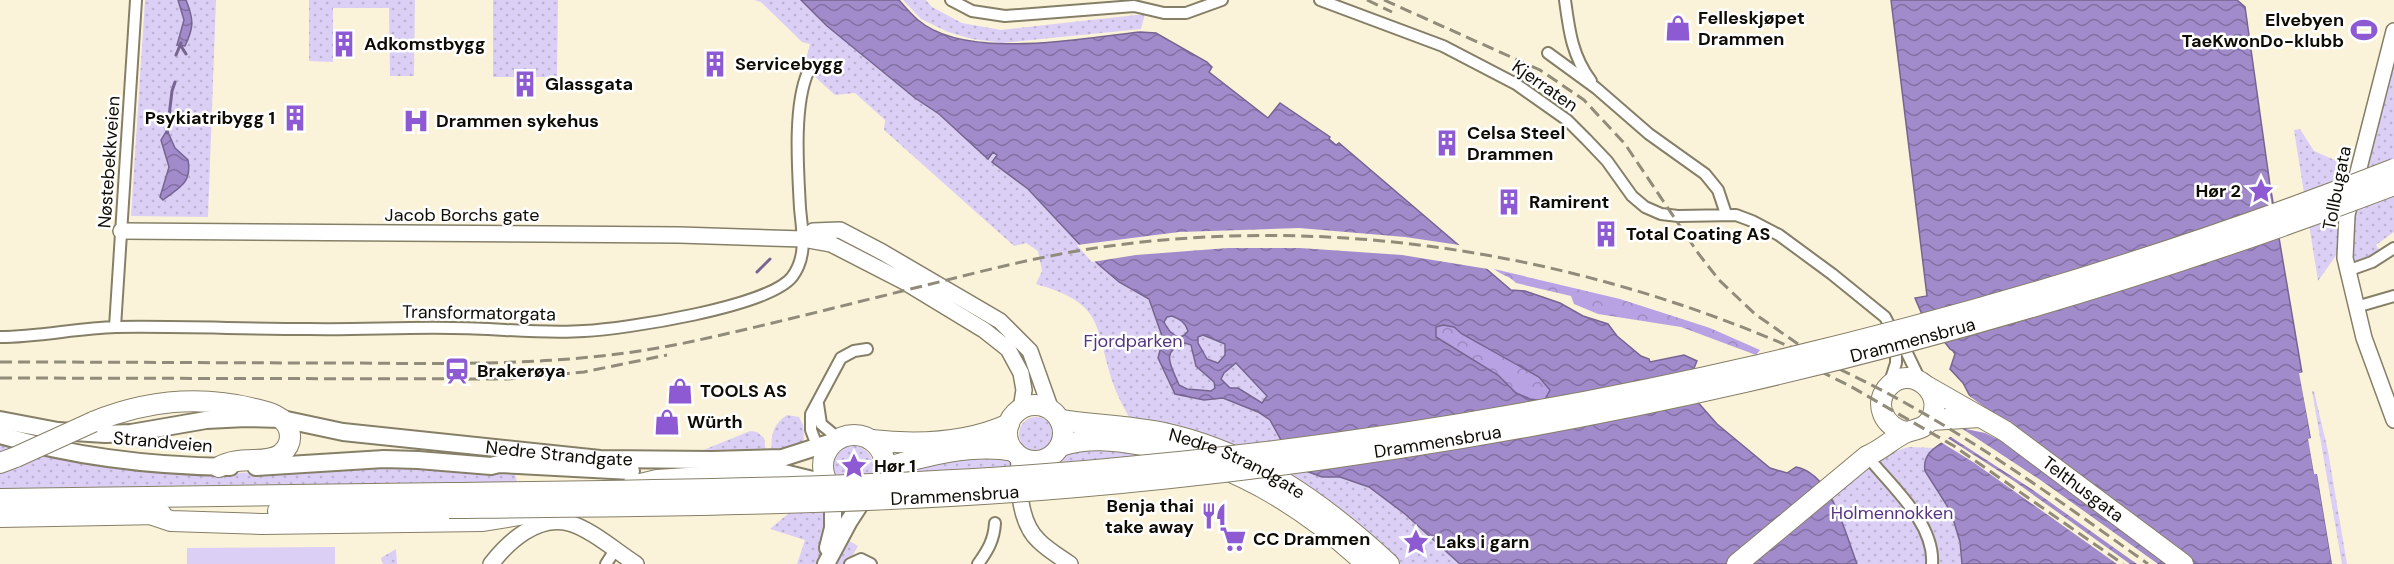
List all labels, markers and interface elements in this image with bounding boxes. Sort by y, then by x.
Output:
place label: Felleskjøpet Drammen [1698,6,1805,51]
place label: Elvebyen TaeKwonDo-klubb [2182,8,2344,53]
shop icon: Felleskjøpet Drammen [1663,13,1693,43]
sports icon: Elvebyen TaeKwonDo-klubb [2349,15,2379,45]
building icon: Adkomstbygg [329,29,359,59]
place label: Adkomstbygg [364,32,485,56]
building icon: Servicebygg [700,49,730,79]
place label: Servicebygg [735,52,844,76]
street label: Kjerraten [1507,55,1583,117]
building icon: Glassgata [510,69,540,99]
place label: Glassgata [545,72,633,96]
street label: Nøstebekkveien [92,95,126,229]
building icon: Psykiatribygg 1 [280,103,310,133]
place label: Psykiatribygg 1 [145,106,275,130]
hospital icon: Drammen sykehus [401,106,431,136]
place label: Drammen sykehus [436,109,599,133]
place label: Celsa Steel Drammen [1467,121,1565,166]
building icon: Celsa Steel Drammen [1432,128,1462,158]
street label: Tollbugata [2317,144,2357,232]
place icon: Hør 2 [2246,176,2276,206]
place label: Hør 2 [2195,179,2241,203]
building icon: Ramirent [1494,187,1524,217]
place label: Ramirent [1529,190,1609,214]
street label: Jacob Borchs gate [385,203,539,227]
building icon: Total Coating AS [1591,219,1621,249]
place label: Total Coating AS [1626,222,1770,246]
street label: Transformatorgata [402,300,556,326]
street label: Drammensbrua [1847,312,1978,368]
park label: Fjordparken [1084,329,1182,353]
station icon: Brakerøya [442,356,472,386]
place label: Brakerøya [477,359,565,383]
shop icon: TOOLS AS [665,376,695,406]
place label: TOOLS AS [700,379,787,403]
shop icon: Würth [652,407,682,437]
place label: Würth [687,410,743,434]
street label: Drammensbrua [1372,420,1503,464]
street label: Nedre Strandgate [1166,422,1310,505]
street label: Strandveien [112,426,214,458]
street label: Nedre Strandgate [484,435,633,471]
place icon: Hør 1 [839,451,869,481]
street label: Telthusgata [2037,451,2129,528]
place label: Hør 1 [874,454,916,478]
street label: Drammensbrua [890,480,1020,511]
place label: Benja thai take away [1105,494,1194,539]
restaurant icon: Benja thai take away [1199,501,1229,531]
park label: Holmennokken [1831,501,1953,525]
supermarket icon: CC Drammen [1218,524,1248,554]
place label: CC Drammen [1253,527,1370,551]
place icon: Laks i garn [1401,527,1431,557]
place label: Laks i garn [1436,530,1529,554]

